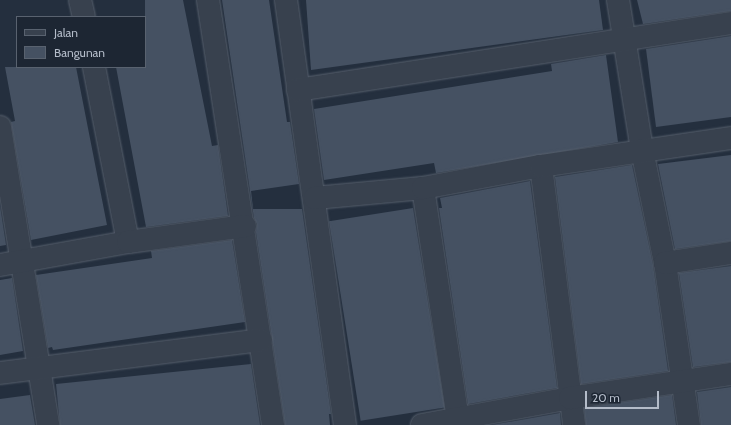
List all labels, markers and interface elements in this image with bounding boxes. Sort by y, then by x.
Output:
legend [16,16,146,68]
text: Jalan [54,25,78,40]
text: Bangunan [54,45,105,60]
scale bar [587,383,661,409]
text: 20 m [592,390,620,405]

